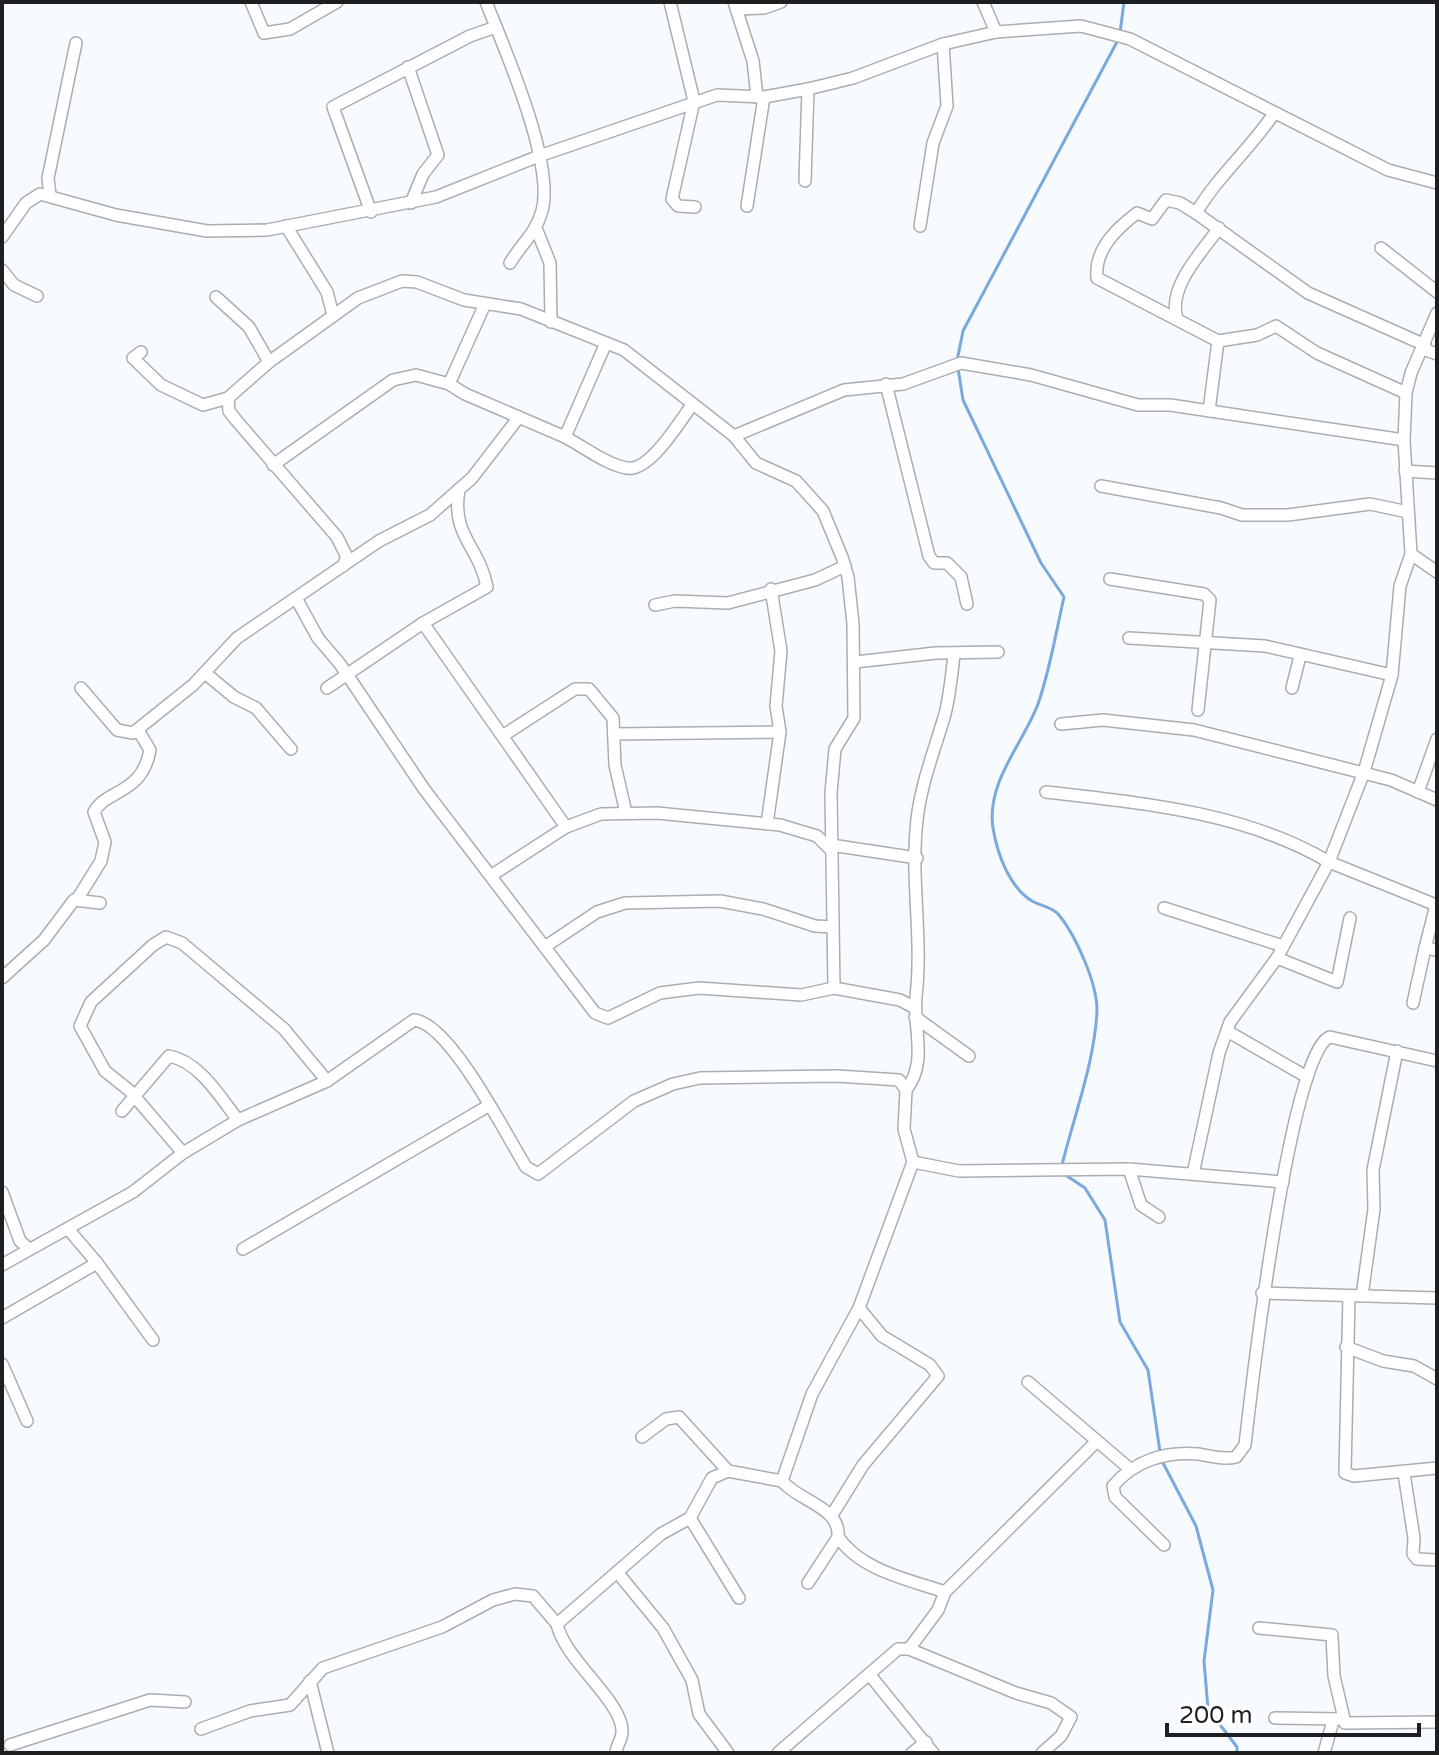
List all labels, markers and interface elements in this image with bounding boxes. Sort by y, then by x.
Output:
scale bar [1167,1687,1419,1737]
text: 200 m [1179,1701,1253,1730]

